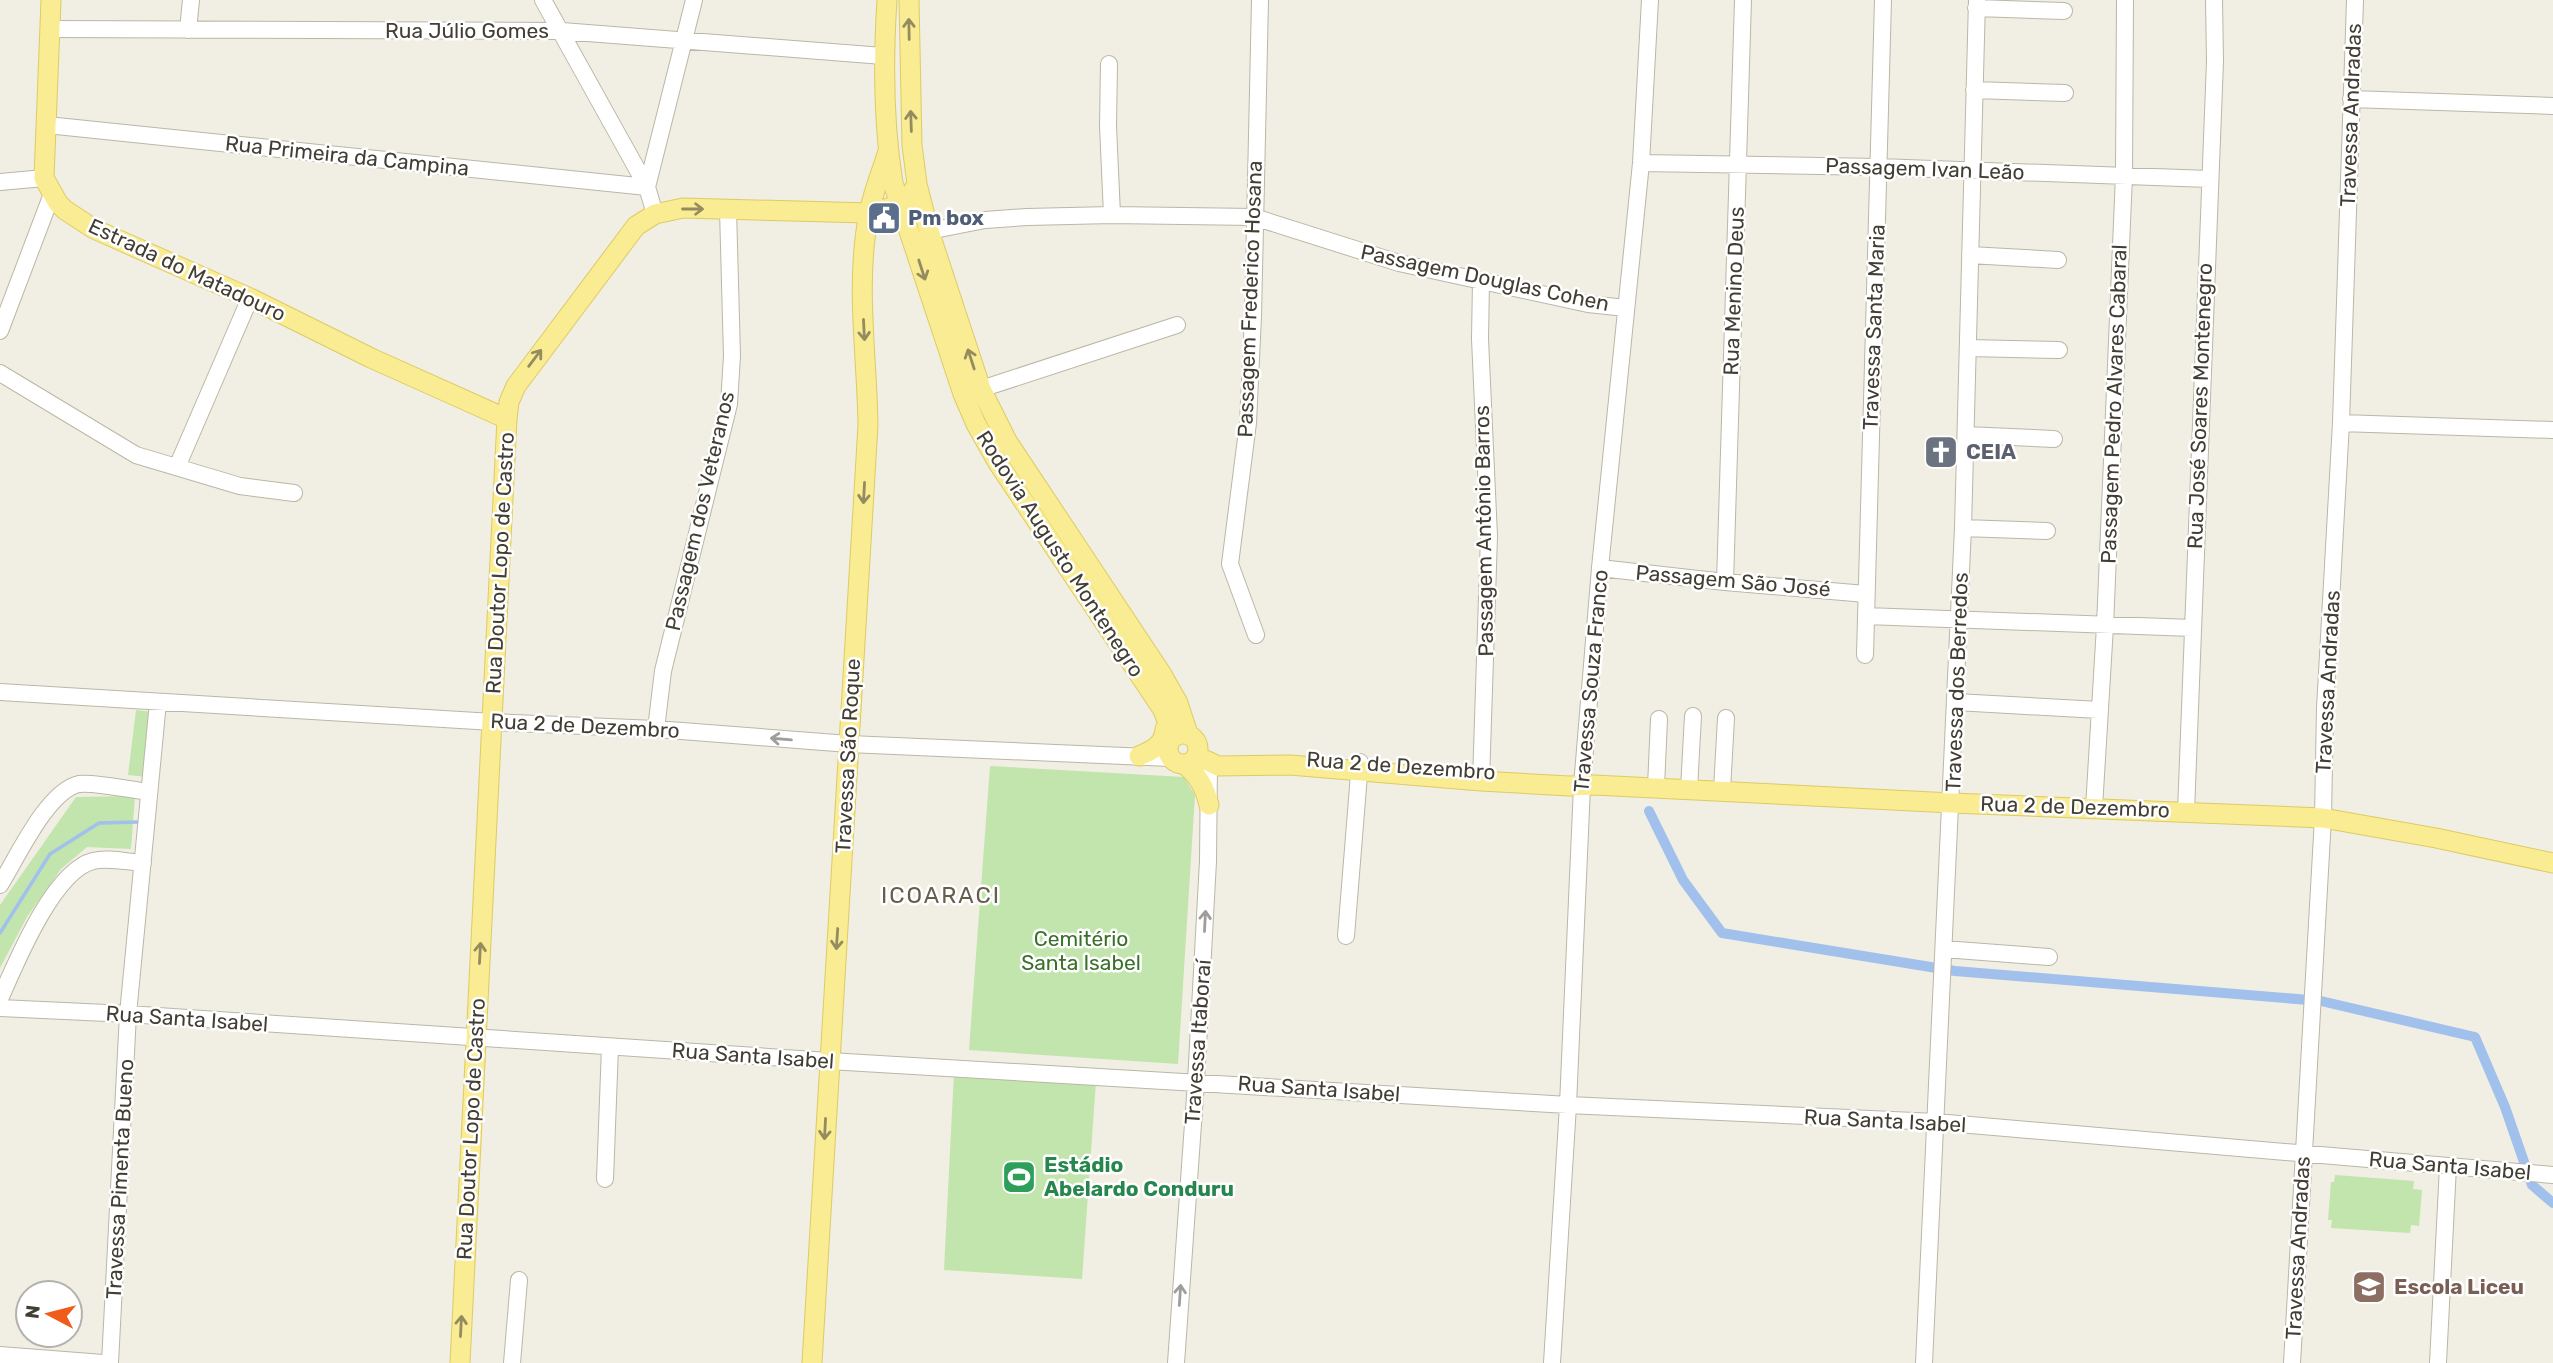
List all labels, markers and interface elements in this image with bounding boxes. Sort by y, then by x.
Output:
street label: Rua Júlio Gomes [385,18,549,43]
one-way arrow [902,18,916,41]
street label: Travessa Andradas [2335,23,2366,207]
one-way arrow [904,110,918,133]
street label: Rua Primeira da Campina [224,130,470,181]
street label: Passagem Ivan Leão [1825,153,2025,184]
street label: Passagem Frederico Hosana [1232,160,1267,438]
public building icon: Pm box [865,199,903,237]
one-way arrow [681,202,704,216]
place label: Pm box [908,205,985,230]
street label: Rua Menino Deus [1718,206,1749,376]
street label: Estrada do Matadouro [85,213,290,326]
street label: Travessa Santa Maria [1857,224,1890,430]
street label: Passagem Douglas Cohen [1358,239,1612,316]
street label: Passagem Pedro Alvares Cabaral [2095,244,2132,564]
one-way arrow [916,259,929,281]
street label: Rua José Soares Montenegro [2182,262,2217,550]
one-way arrow [857,319,870,342]
one-way arrow [964,348,976,370]
one-way arrow [527,350,542,368]
street label: Passagem dos Veteranos [660,389,739,633]
street label: Passagem Antônio Barros [1469,405,1498,657]
street label: Rodovia Augusto Montenegro [971,426,1150,682]
street label: Rua Doutor Lopo de Castro [480,431,519,695]
church icon: CEIA [1922,433,1960,471]
place label: CEIA [1966,439,2016,464]
one-way arrow [857,481,870,504]
street label: Passagem São José [1634,560,1832,601]
street label: Travessa Souza Franco [1568,568,1613,793]
street label: Travessa dos Berredos [1940,572,1973,792]
street label: Travessa Andradas [2310,590,2345,774]
street label: Travessa São Roque [830,658,865,854]
street label: Rua 2 de Dezembro [490,708,680,743]
one-way arrow [771,732,793,745]
street label: Rua 2 de Dezembro [1306,746,1496,785]
street label: Rua 2 de Dezembro [1980,791,2170,822]
district label: ICOARACI [881,881,1001,909]
one-way arrow [1199,910,1212,933]
park label: Cemitério Santa Isabel [1021,926,1141,975]
one-way arrow [830,928,843,950]
one-way arrow [474,942,487,964]
street label: Travessa Itaboraí [1179,958,1216,1125]
street label: Rua Doutor Lopo de Castro [451,997,490,1261]
street label: Rua Santa Isabel [105,1000,269,1037]
street label: Rua Santa Isabel [671,1037,835,1074]
street label: Travessa Pimenta Bueno [101,1058,138,1300]
street label: Rua Santa Isabel [1237,1070,1401,1107]
street label: Rua Santa Isabel [1803,1104,1967,1137]
one-way arrow [819,1118,832,1141]
street label: Rua Santa Isabel [2368,1146,2532,1185]
place label: Estádio Abelardo Conduru [1044,1152,1234,1201]
street label: Travessa Andradas [2280,1156,2315,1340]
sports icon: Estádio Abelardo Conduru [1000,1158,1038,1196]
school or university icon: Escola Liceu [2350,1268,2388,1306]
place label: Escola Liceu [2394,1274,2524,1299]
north arrow [14,1279,84,1349]
one-way arrow [1174,1284,1187,1307]
text: N [20,1304,45,1320]
one-way arrow [455,1315,468,1338]

